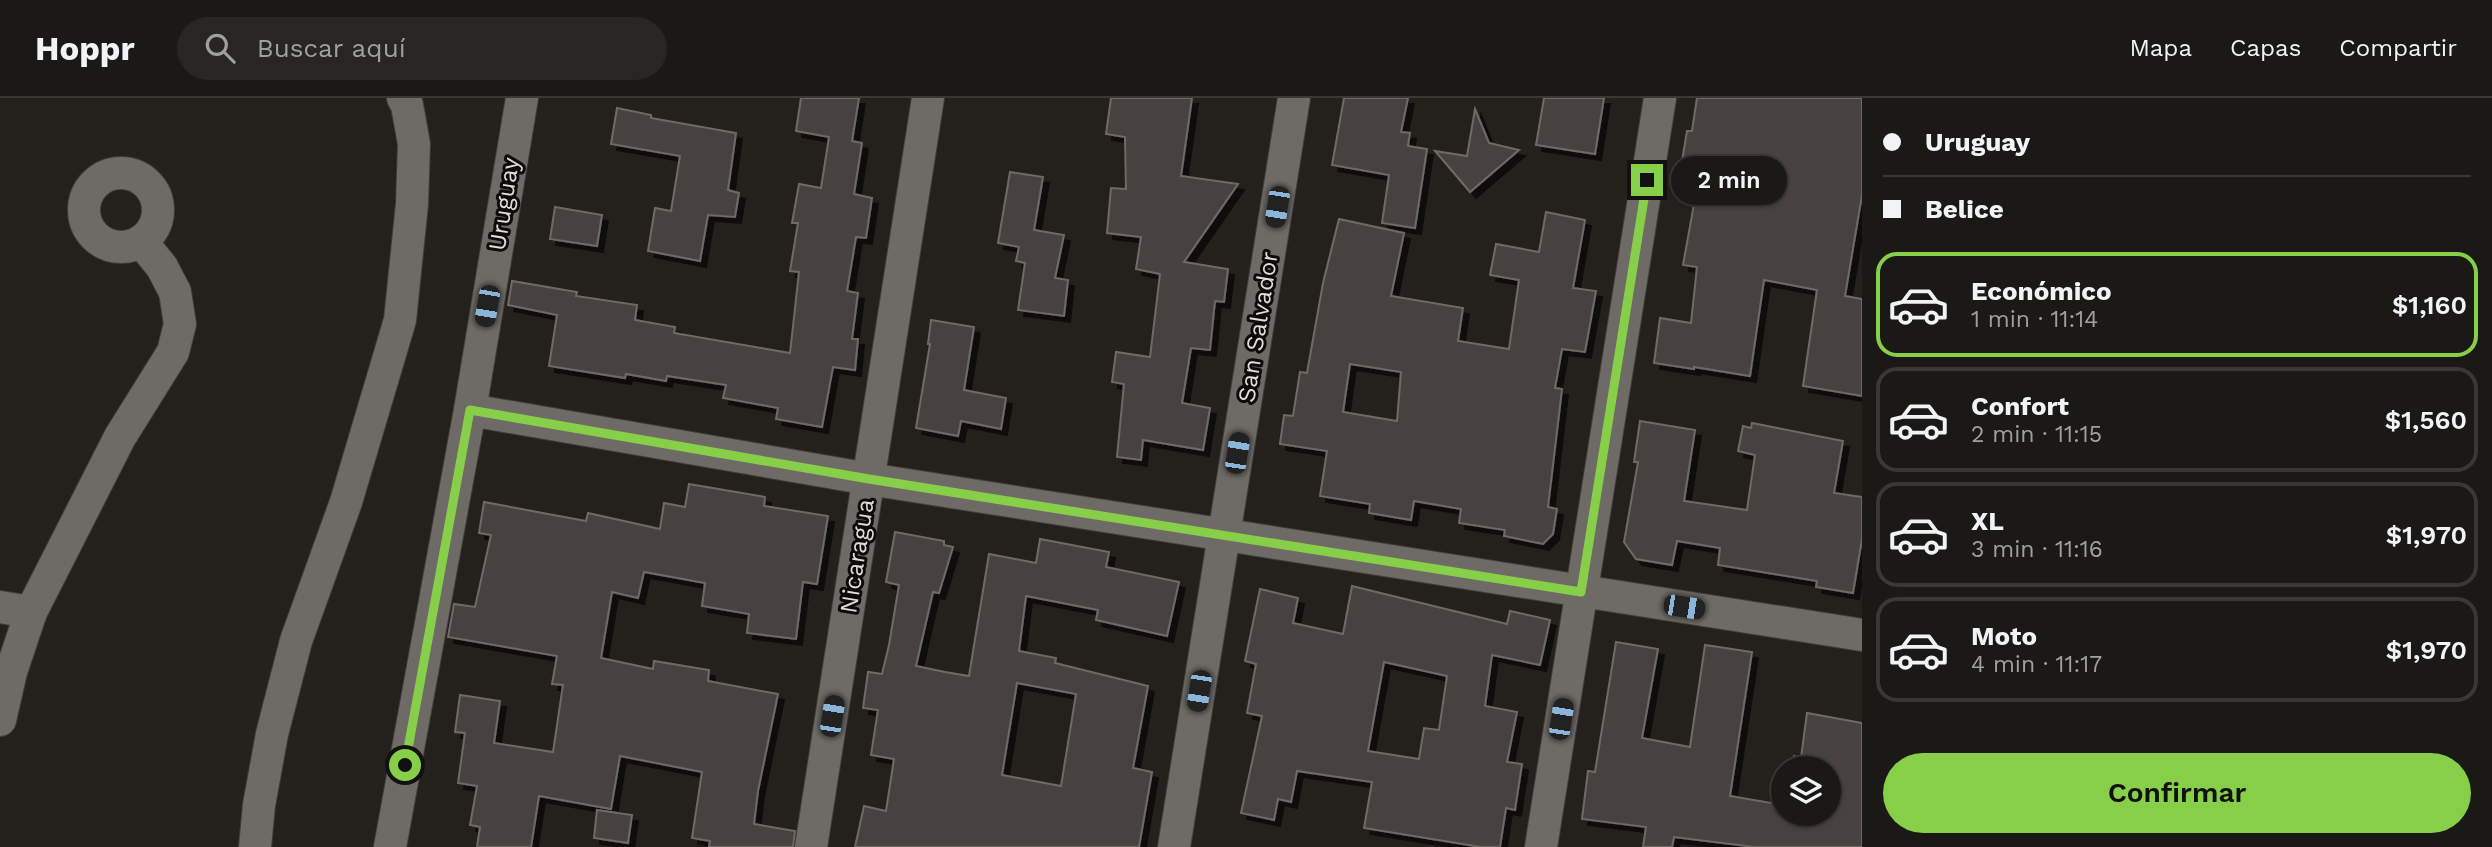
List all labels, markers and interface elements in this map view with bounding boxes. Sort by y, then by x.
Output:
search box [177,17,667,80]
text: Hoppr [35,29,135,68]
icon: search [201,29,239,67]
text: Buscar aquí [257,33,406,63]
text: Mapa [2129,34,2192,62]
text: Capas [2230,34,2301,62]
text: Compartir [2339,34,2457,62]
text: Uruguay [1925,127,2030,157]
street label: Uruguay [483,155,525,253]
callout: 2 min [1672,155,1787,204]
route end [1631,164,1663,196]
text: 2 min [1697,167,1761,194]
car [1264,185,1291,229]
text: Belice [1925,194,2004,224]
street label: San Salvador [1232,249,1284,404]
icon: car [1887,273,1950,336]
text: Económico [1971,276,2112,306]
car [474,283,501,329]
text: $1,160 [2392,290,2467,320]
text: 1 min · 11:14 [1971,306,2098,333]
icon: car [1887,388,1950,451]
text: Confort [1971,391,2069,421]
text: $1,560 [2385,405,2467,435]
text: 2 min · 11:15 [1971,421,2102,448]
car [1224,431,1251,475]
street label: Nicaragua [834,497,880,615]
icon: car [1887,503,1950,566]
text: XL [1971,506,2004,536]
text: $1,970 [2386,520,2467,550]
text: 3 min · 11:16 [1971,536,2103,563]
car [1662,593,1707,621]
icon: car [1887,618,1950,681]
text: Moto [1971,621,2037,651]
text: $1,970 [2386,635,2467,665]
text: 4 min · 11:17 [1971,651,2102,678]
car [1186,669,1213,713]
car [819,694,846,738]
car [1548,697,1575,741]
route start [389,749,421,781]
button: Confirmar [1883,753,2471,833]
map controls [1771,756,1841,826]
button: layers [1771,756,1841,826]

